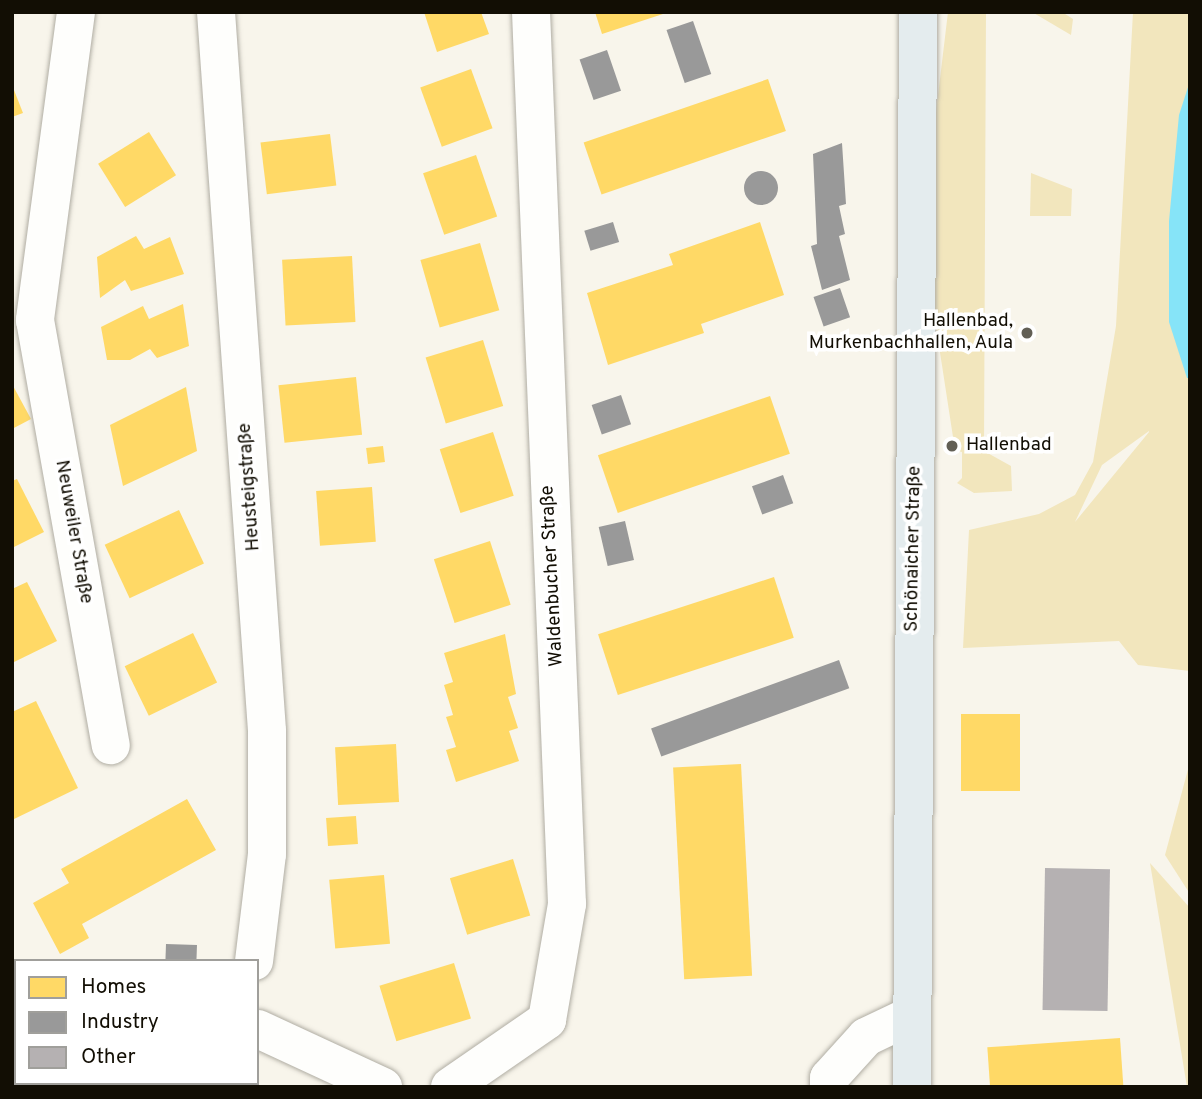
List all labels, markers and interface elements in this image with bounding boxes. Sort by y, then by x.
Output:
place label: Hallenbad, Murkenbachhallen, Aula [808,311,1013,355]
marker: Hallenbad, Murkenbachhallen, Aula [1019,325,1035,341]
street label: Heusteigstraße [234,422,266,552]
place label: Hallenbad [966,435,1052,457]
marker: Hallenbad [944,438,960,454]
street label: Neuweiler Straße [49,458,97,606]
street label: Schönaicher Straße [901,466,927,632]
street label: Waldenbucher Straße [537,485,569,667]
legend [14,959,259,1085]
text: Homes [81,974,146,1001]
text: Industry [81,1009,159,1036]
text: Other [81,1044,136,1071]

